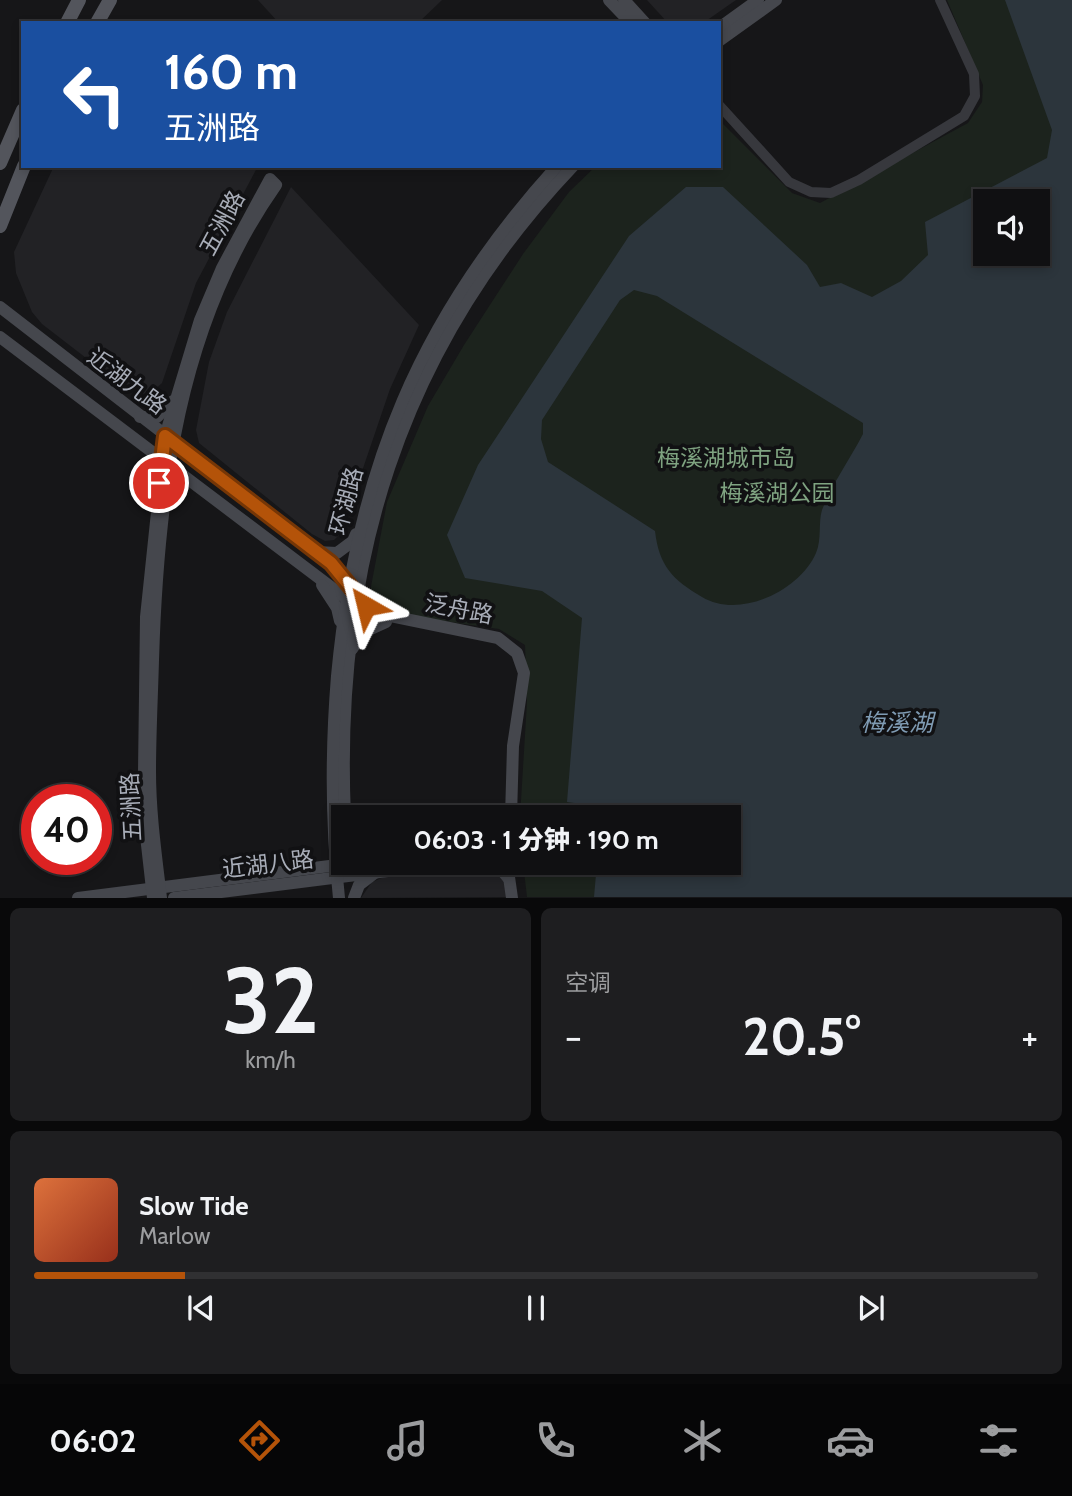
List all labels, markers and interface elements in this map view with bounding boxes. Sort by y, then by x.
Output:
text: 160 m [164,42,298,101]
icon: left [49,49,140,140]
text: 五洲路 [164,108,260,147]
street label: 五洲路 [193,186,251,260]
map controls [973,189,1050,266]
button: sound [973,189,1050,266]
street label: 近湖九路 [82,342,172,420]
park label: 梅溪湖城市岛 [657,444,795,472]
pin [129,453,189,513]
icon: arrive [140,464,178,502]
street label: 环湖路 [324,464,368,538]
park label: 梅溪湖公园 [720,479,835,507]
position arrow [329,569,403,643]
street label: 泛舟路 [422,589,496,629]
water label: 梅溪湖 [861,708,937,737]
street label: 五洲路 [115,772,147,842]
speed limit sign: 40 [21,784,112,875]
text: 06:03 · 1 分钟 · 190 m [413,824,659,856]
street label: 近湖八路 [221,844,315,884]
text: 32 [222,945,319,1056]
text: 空调 [565,969,611,997]
text: 20.5° [742,1005,861,1068]
text: − [565,1013,582,1060]
text: + [1021,1013,1038,1060]
text: km/h [245,1046,296,1074]
text: Slow Tide [139,1190,249,1222]
text: Marlow [139,1222,210,1250]
icon: previous [182,1289,220,1327]
icon: pause [517,1289,555,1327]
icon: next [852,1289,890,1327]
icon: directions [235,1416,284,1465]
icon: music [383,1416,432,1465]
icon: phone [531,1416,580,1465]
icon: climate [678,1416,727,1465]
icon: car [826,1416,875,1465]
icon: filters [974,1416,1023,1465]
text: 06:02 [49,1421,137,1460]

